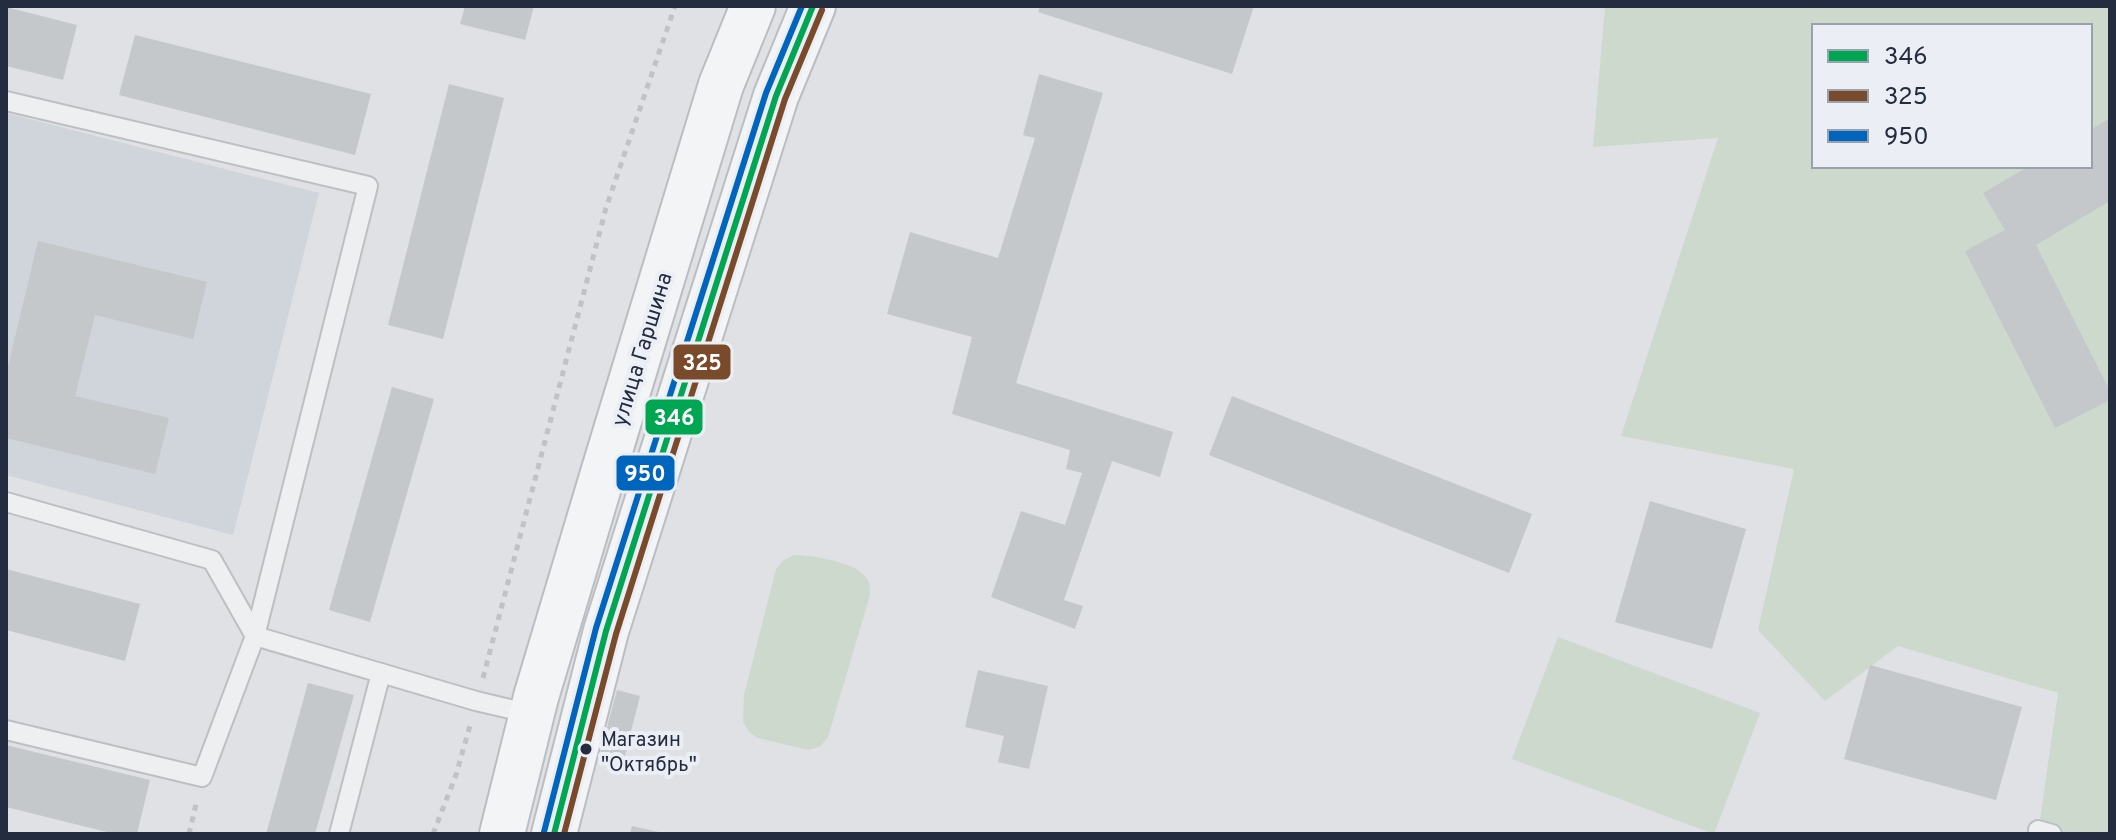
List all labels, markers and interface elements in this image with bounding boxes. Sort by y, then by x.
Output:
legend [1812,24,2092,168]
text: 346 [1884,43,1928,73]
text: 325 [1884,83,1928,113]
text: 950 [1884,123,1929,153]
street label: улица Гаршина [607,269,680,430]
line badge: 325 [672,343,732,381]
text: 325 [682,351,722,378]
line badge: 346 [644,398,704,436]
text: 346 [654,406,694,433]
line badge: 950 [615,454,676,492]
text: 950 [624,462,666,489]
place label: Магазин "Октябрь" [601,728,697,779]
marker: Магазин "Октябрь" [578,741,594,757]

